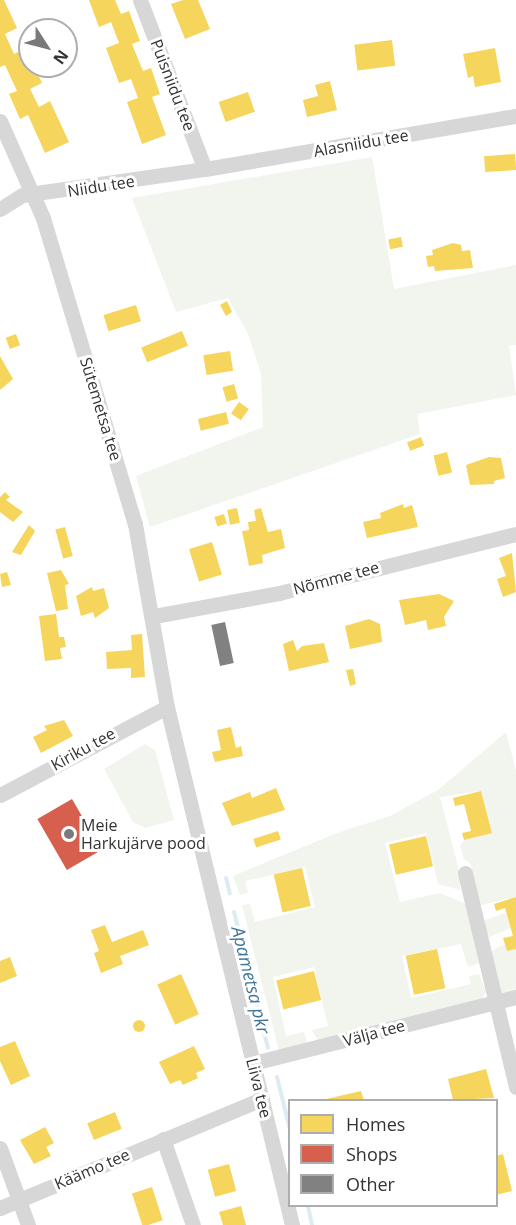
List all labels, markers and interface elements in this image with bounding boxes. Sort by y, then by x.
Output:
north arrow [18,18,78,78]
street label: Puisniidu tee [147,37,199,133]
text: N [48,46,74,69]
street label: Alasniidu tee [312,125,410,161]
street label: Niidu tee [66,171,136,201]
street label: Sütemetsa tee [76,355,126,463]
street label: Nõmme tee [291,557,381,599]
street label: Kiriku tee [48,724,118,774]
place label: Meie Harkujärve pood [81,815,206,853]
marker: Meie Harkujärve pood [62,827,76,841]
water label: Apametsa pkr [227,924,275,1036]
street label: Välja tee [341,1016,407,1050]
street label: Liiva tee [242,1056,276,1120]
legend [288,1099,498,1207]
text: Homes [346,1112,405,1136]
text: Shops [346,1142,397,1166]
street label: Käämo tee [52,1145,132,1193]
text: Other [346,1172,395,1196]

